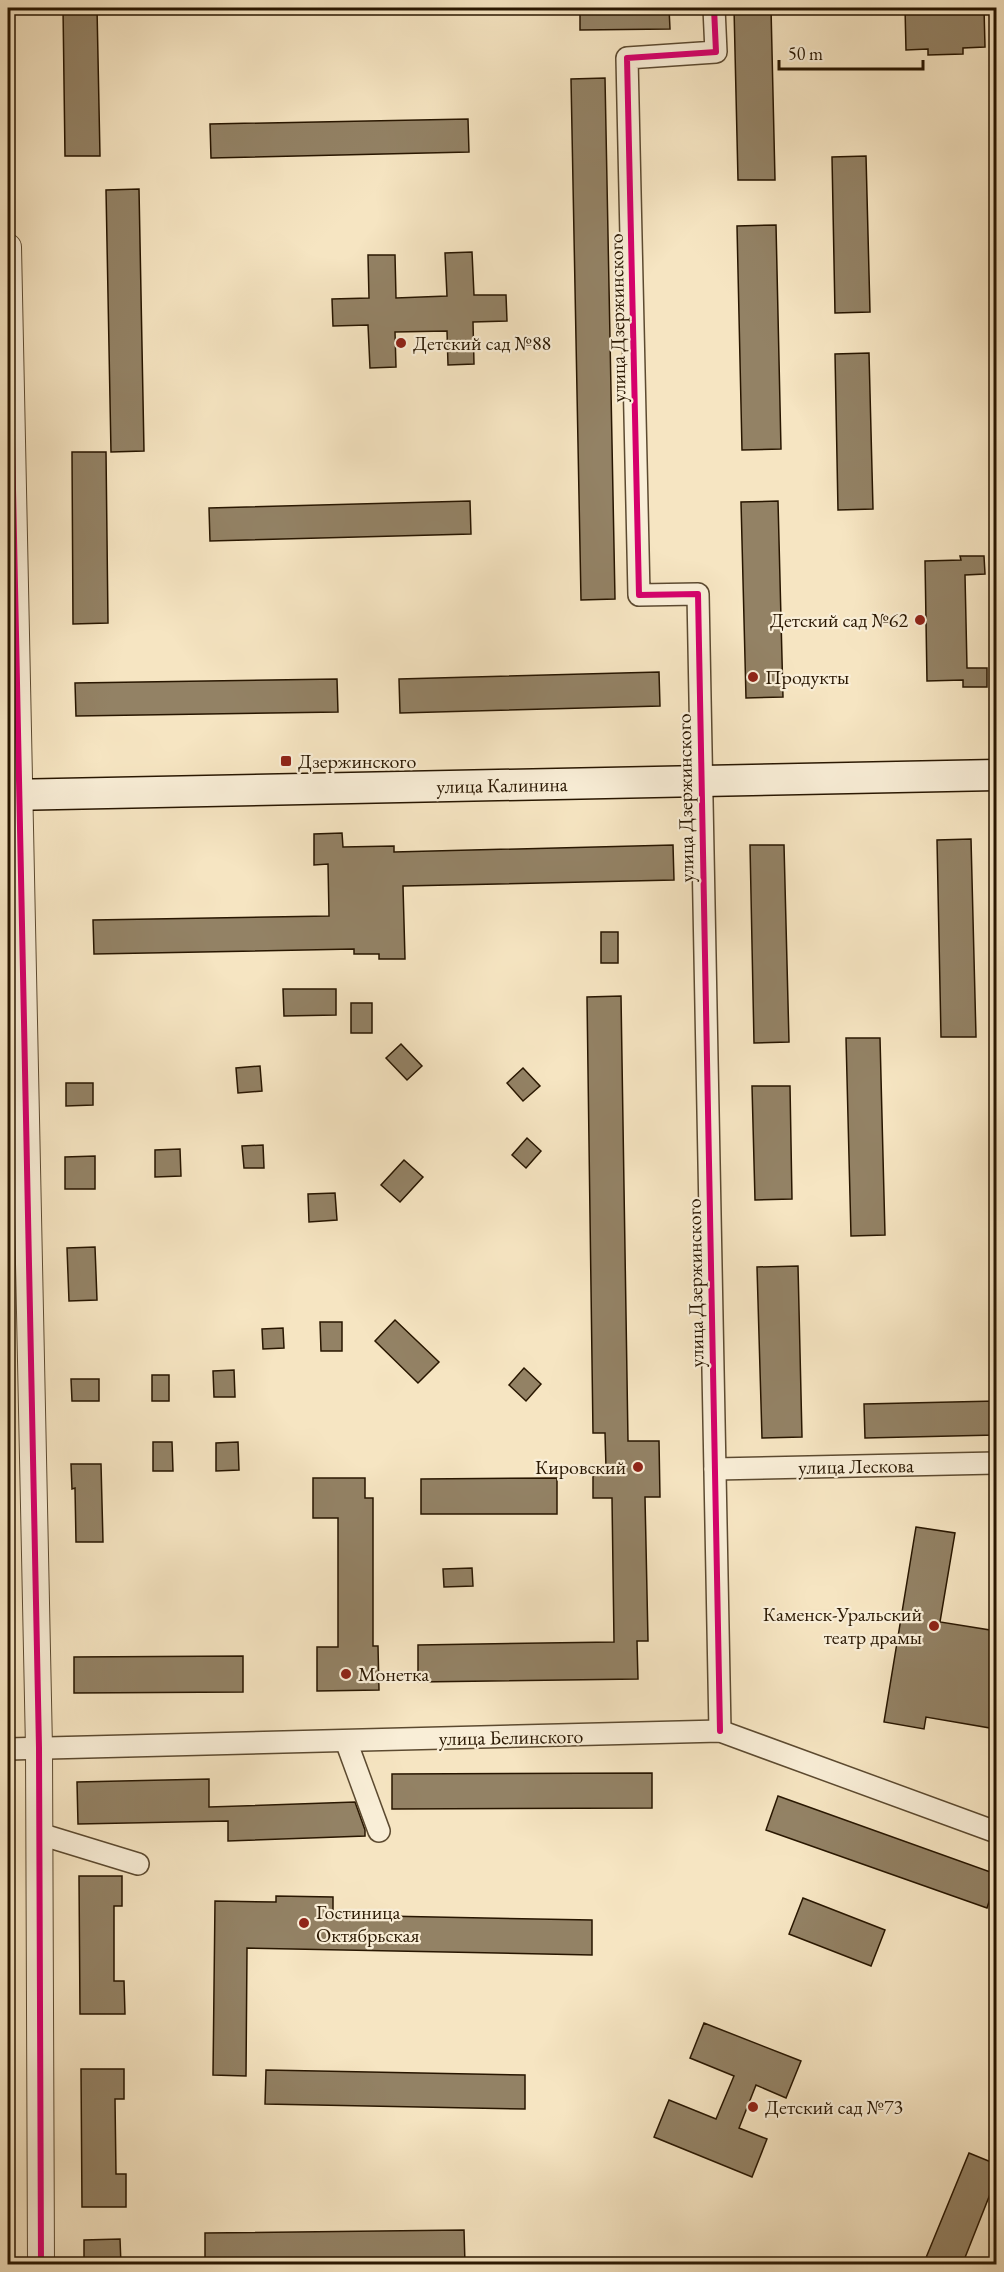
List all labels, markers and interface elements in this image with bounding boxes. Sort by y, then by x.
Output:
scale bar [779,33,923,71]
text: 50 m [788,42,823,65]
street label: улица Дзержинского [603,233,631,403]
place label: Детский сад №88 [413,330,551,356]
marker: Детский сад №88 [394,336,408,350]
place label: Детский сад №62 [770,607,908,633]
marker: Детский сад №62 [913,613,927,627]
place label: Продукты [765,664,849,690]
marker: Продукты [746,670,760,684]
street label: улица Дзержинского [671,713,699,883]
place label: Дзержинского [298,748,416,774]
marker: Дзержинского [279,754,293,768]
street label: улица Калинина [436,771,568,799]
street label: улица Дзержинского [681,1198,709,1368]
street label: улица Лескова [798,1452,914,1480]
place label: Кировский [535,1454,626,1480]
marker: Кировский [631,1460,645,1474]
place label: Каменск-Уральский театр драмы [763,1601,922,1650]
marker: Каменск-Уральский театр драмы [927,1619,941,1633]
place label: Монетка [358,1661,429,1687]
marker: Монетка [339,1667,353,1681]
street label: улица Белинского [438,1723,584,1751]
place label: Гостиница Октябрьская [316,1899,419,1948]
marker: Гостиница Октябрьская [297,1916,311,1930]
place label: Детский сад №73 [765,2094,903,2120]
marker: Детский сад №73 [746,2100,760,2114]

